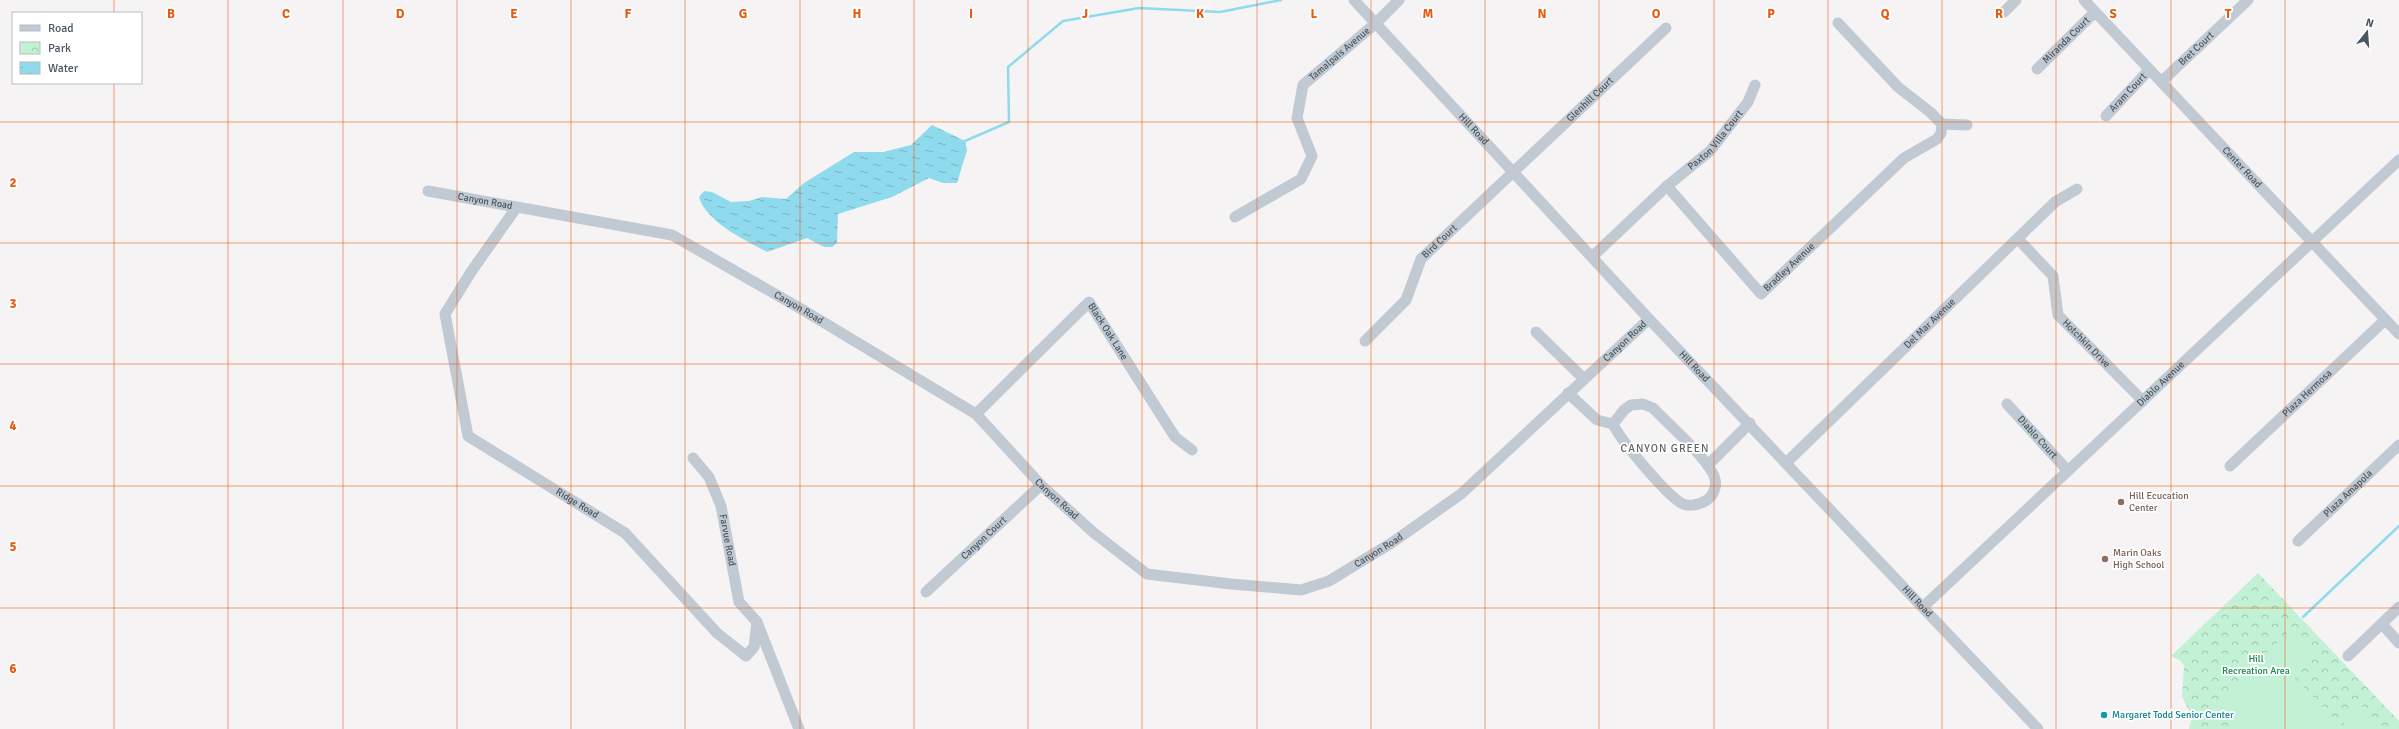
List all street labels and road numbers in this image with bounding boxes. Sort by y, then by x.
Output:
street label: Miranda Court [2040,14,2093,66]
street label: Tamalpais Avenue [1307,25,1373,83]
street label: Bret Court [2176,29,2217,68]
street label: Aram Court [2107,70,2149,115]
street label: Glenhill Court [1564,74,1616,125]
street label: Paxton Villa Court [1685,107,1746,173]
street label: Hill Road [1456,111,1491,148]
street label: Center Road [2220,144,2264,190]
street label: Canyon Road [457,190,513,212]
street label: Bird Court [1419,222,1460,261]
street label: Bradley Avenue [1761,240,1817,294]
street label: Canyon Road [772,289,826,327]
street label: Del Mar Avenue [1902,296,1958,351]
street label: Black Oak Lane [1085,301,1130,362]
street label: Hotchkin Drive [2060,317,2113,370]
street label: Canyon Road [1601,318,1649,365]
street label: Hill Road [1676,348,1712,385]
street label: Diablo Avenue [2134,359,2187,409]
street label: Plaza Hermosa [2280,367,2334,419]
street label: Diablo Court [2015,413,2060,462]
street label: Plaza Amapola [2321,467,2375,520]
street label: Canyon Road [1032,476,1081,522]
street label: Ridge Road [554,486,601,521]
street label: Farvue Road [717,513,738,567]
street label: Canyon Court [959,514,1009,562]
street label: Canyon Road [1352,531,1405,570]
street label: Hill Road [1899,583,1935,620]

